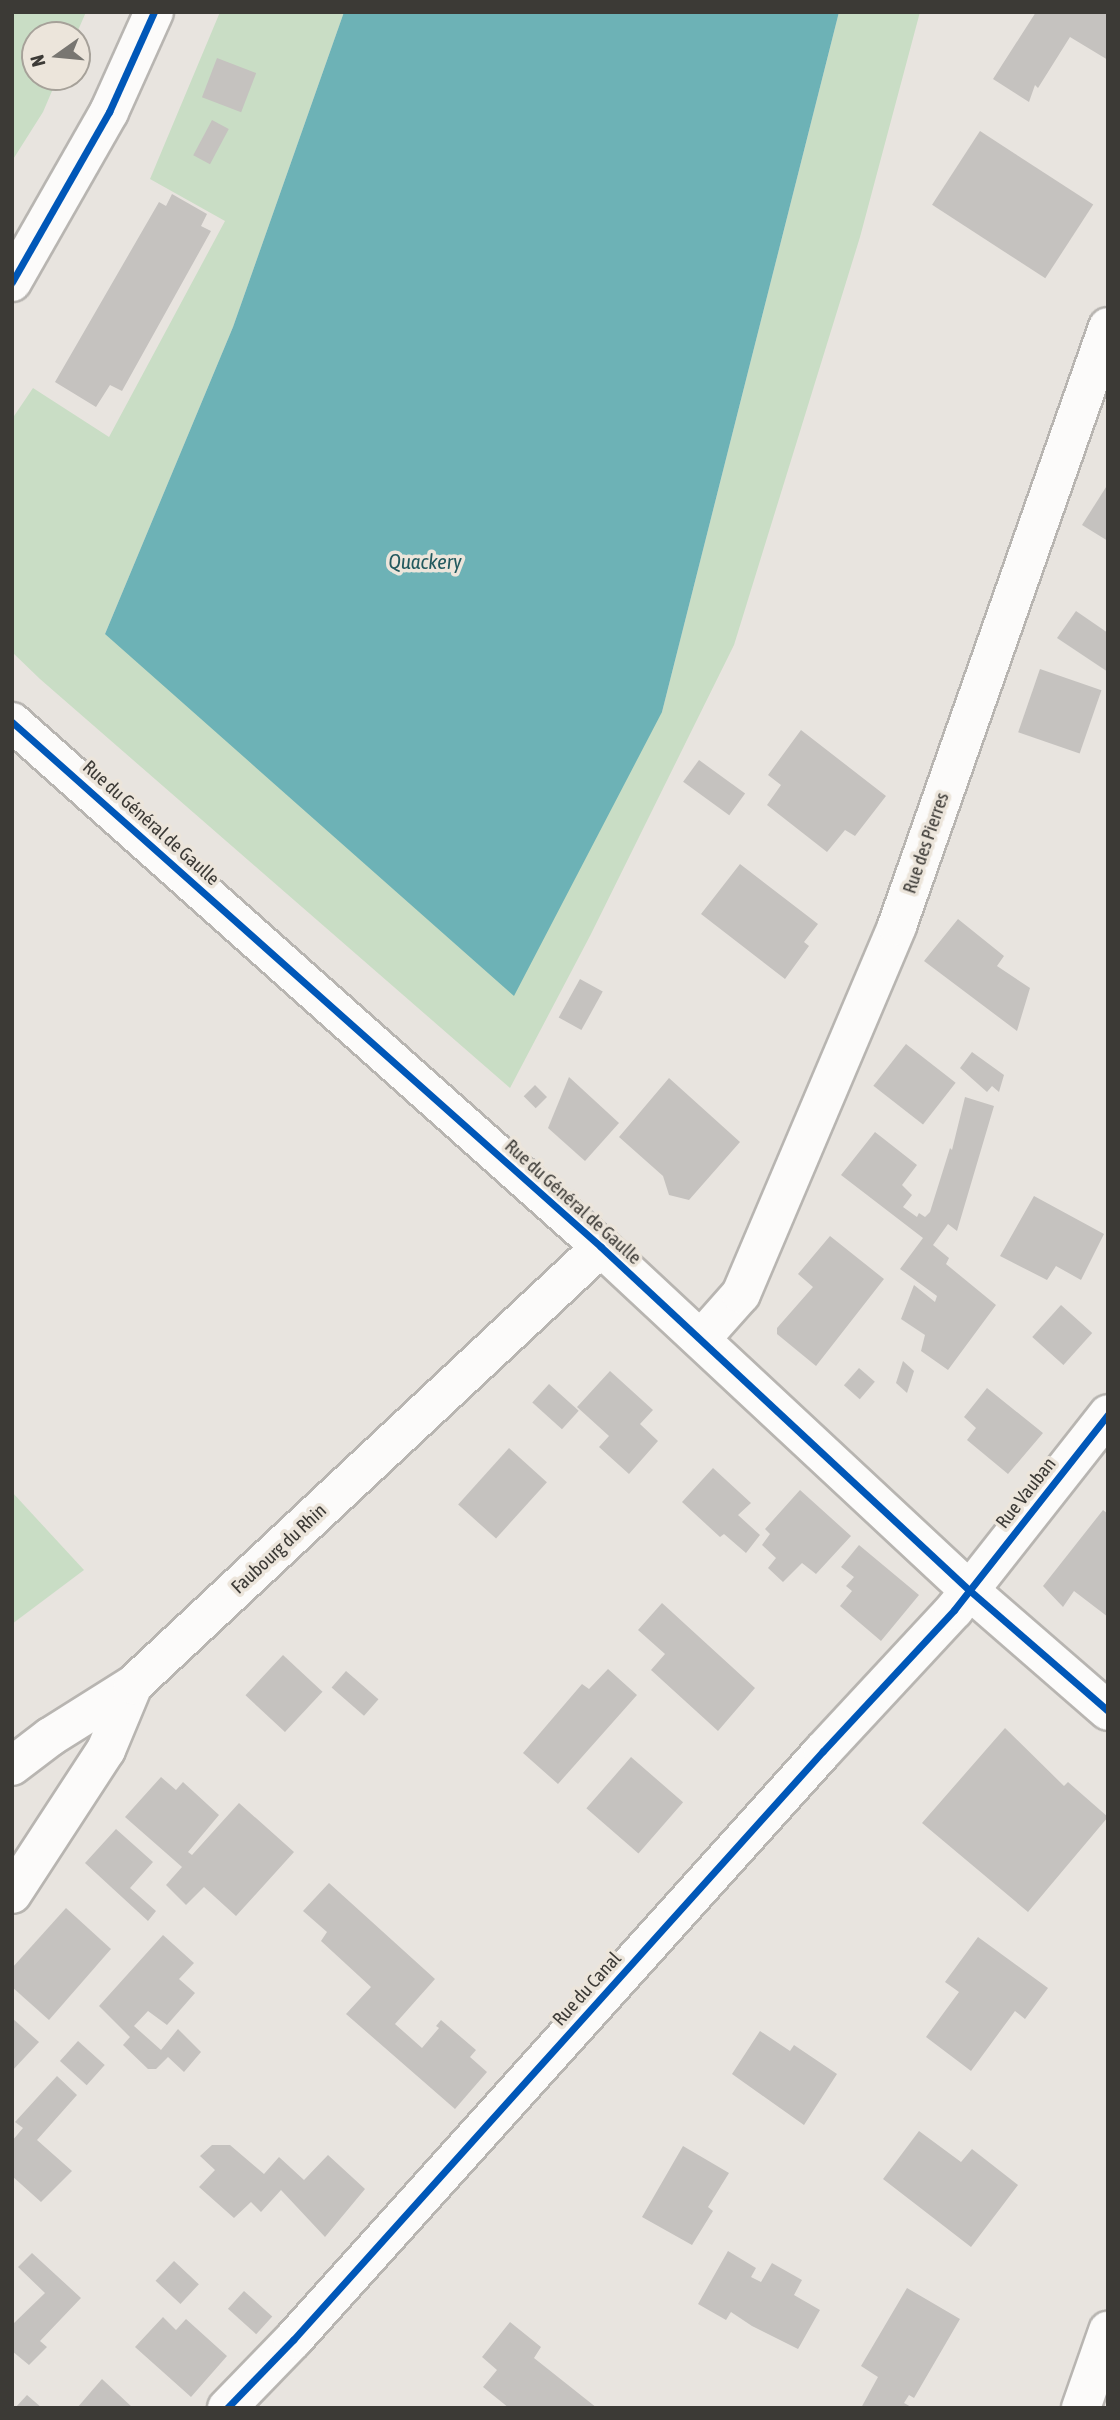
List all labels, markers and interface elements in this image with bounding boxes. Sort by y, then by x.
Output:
north arrow [21,21,91,91]
text: N [26,53,50,69]
water label: Quackery [388,548,462,574]
street label: Rue du Général de Gaulle [78,756,224,890]
street label: Rue des Pierres [898,789,954,897]
street label: Rue du Général de Gaulle [500,1135,646,1269]
street label: Rue Vauban [991,1453,1061,1533]
street label: Faubourg du Rhin [227,1499,331,1599]
street label: Rue du Canal [548,1947,626,2031]

